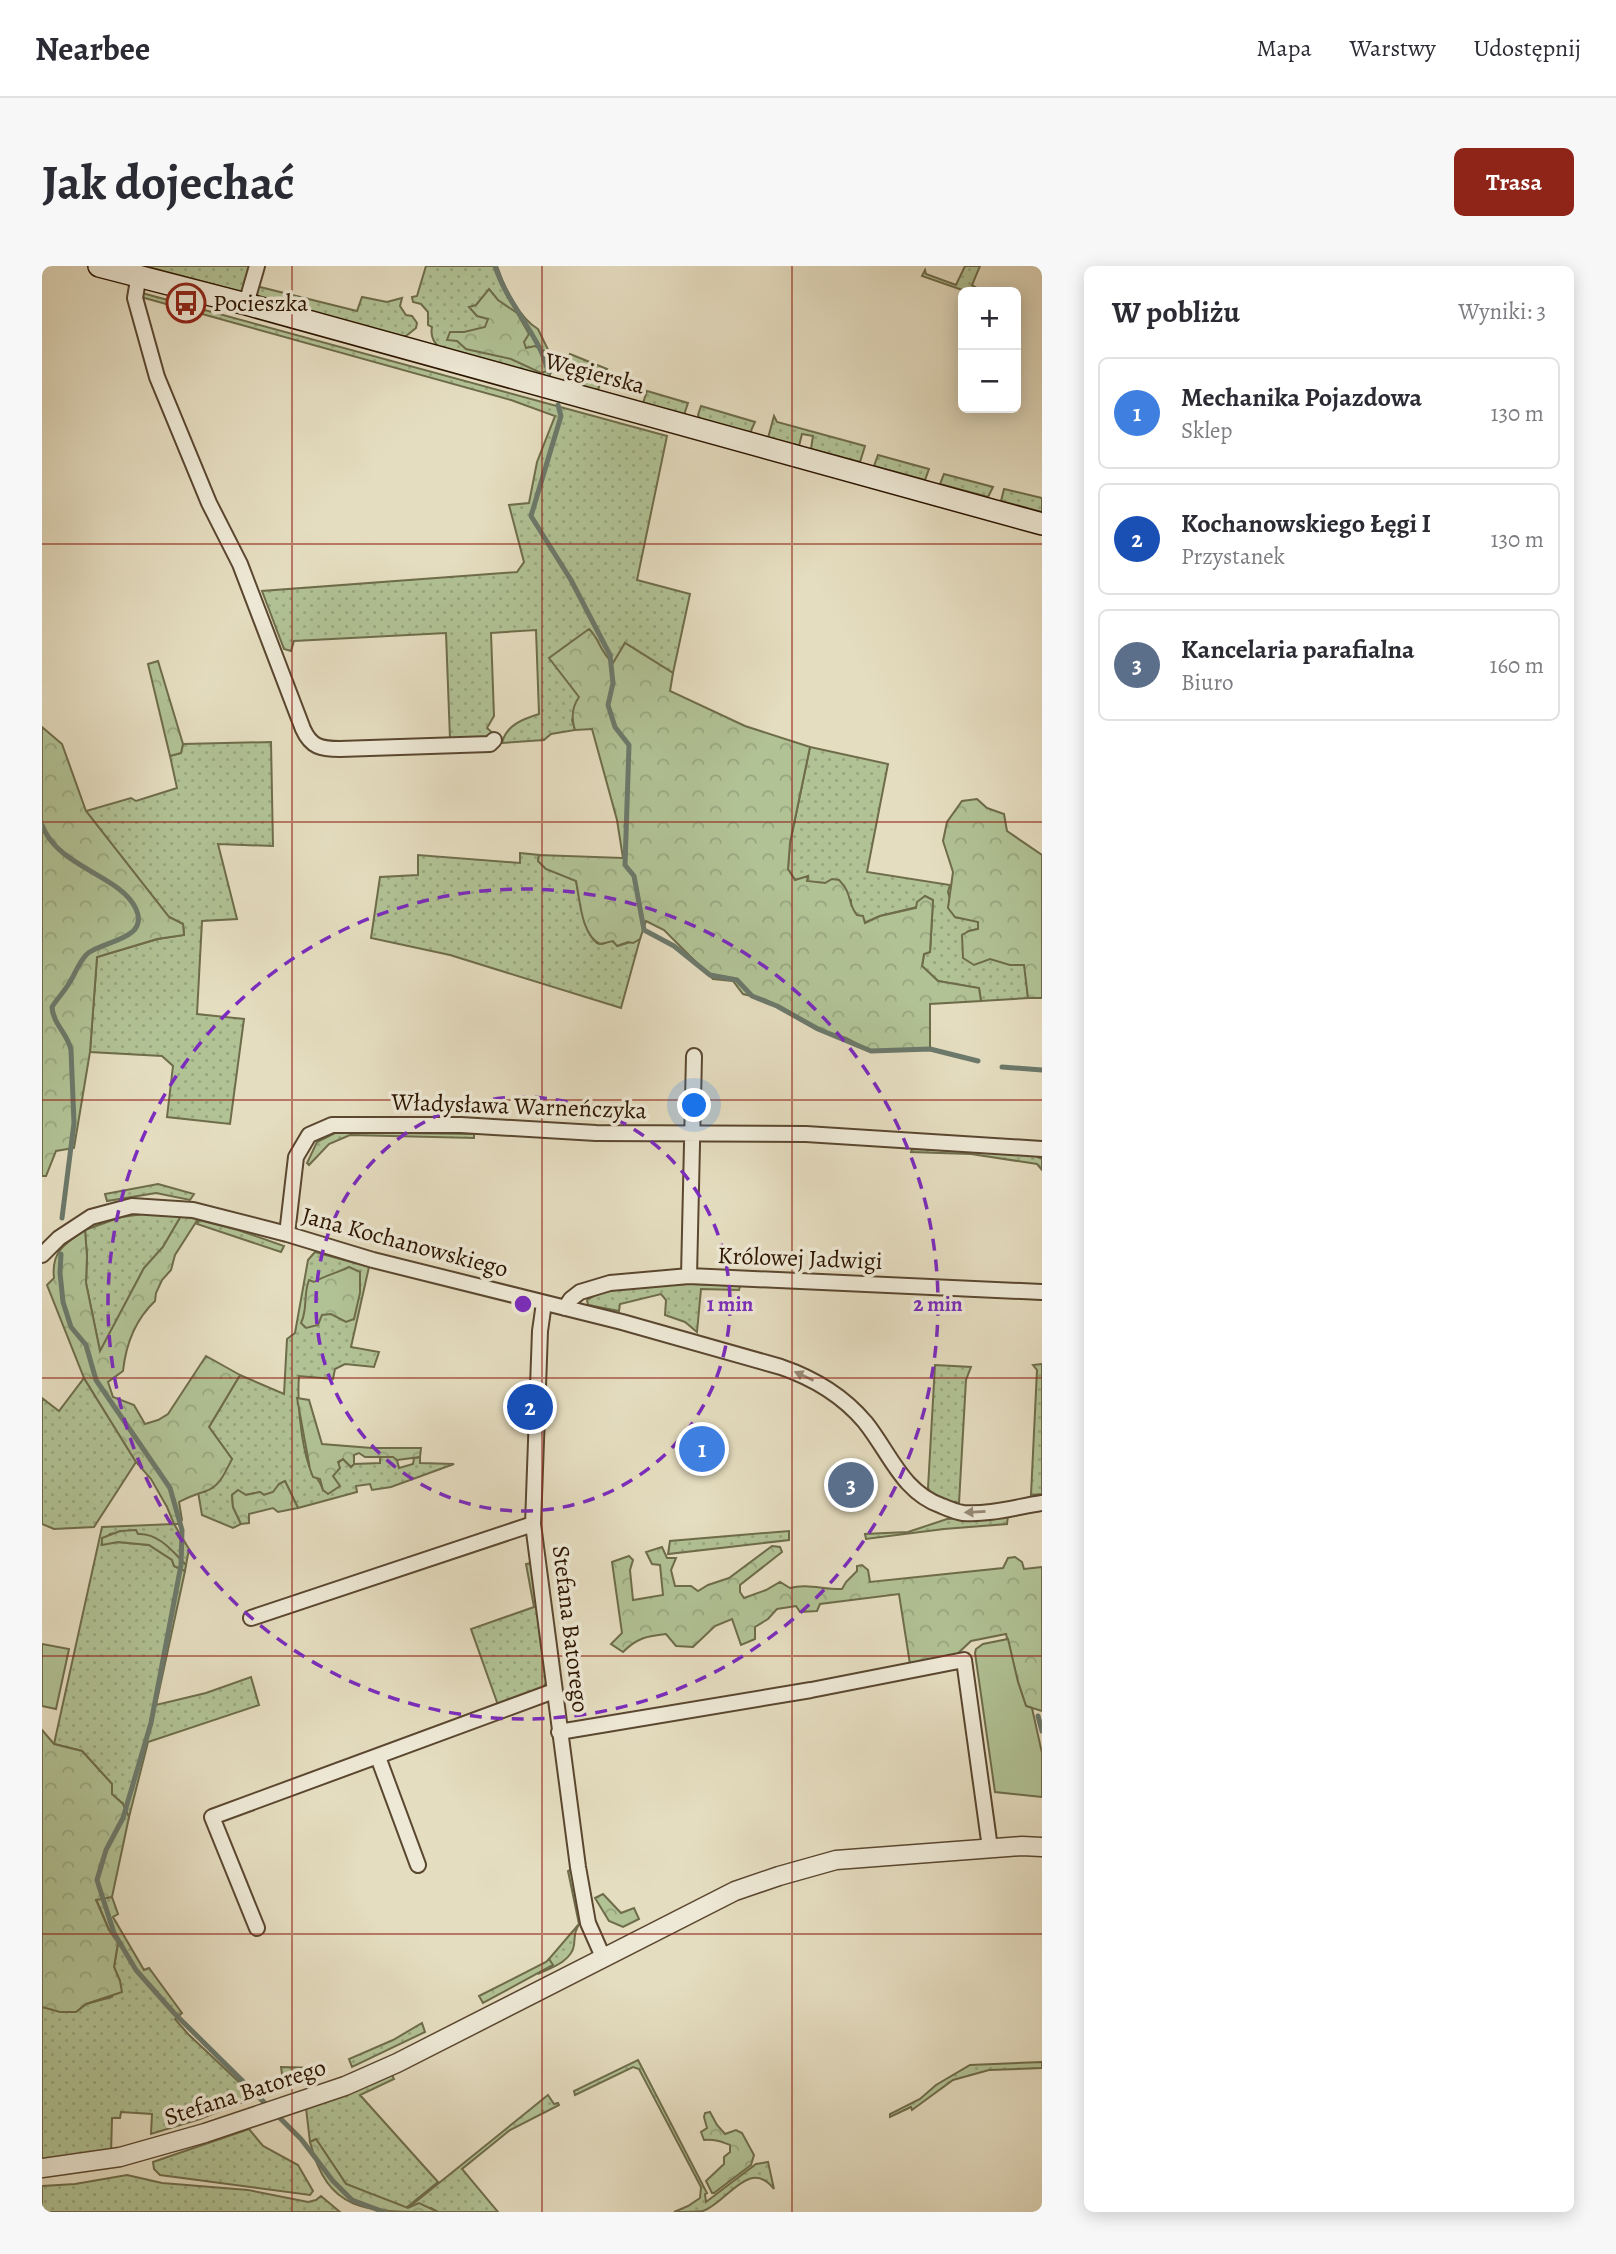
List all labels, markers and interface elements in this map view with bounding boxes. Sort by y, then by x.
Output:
text: Nearbee [35,26,150,71]
text: Mapa [1256,32,1312,64]
text: Warstwy [1350,32,1436,64]
text: Udostępnij [1474,32,1581,64]
button: Trasa [1454,148,1574,216]
text: Jak dojechać [42,149,295,216]
bus stop icon: Pocieszka [165,282,207,324]
place label: Pocieszka [213,287,309,319]
map controls [958,287,1021,413]
button: + [958,287,1021,350]
text: W pobliżu [1112,292,1240,332]
text: Wyniki: 3 [1458,296,1546,327]
street label: Węgierska [541,344,649,402]
button: − [958,350,1021,413]
text: Mechanika Pojazdowa [1181,380,1422,415]
text: 1 [1133,398,1141,429]
text: 130 m [1491,398,1544,429]
text: Sklep [1181,415,1232,446]
text: Kochanowskiego Łęgi I [1181,506,1431,541]
text: 2 [1131,524,1143,555]
text: 130 m [1491,524,1544,555]
text: Przystanek [1181,541,1285,572]
text: Kancelaria parafialna [1181,632,1415,667]
text: 3 [1132,650,1142,681]
text: 160 m [1490,650,1544,681]
text: Biuro [1181,667,1233,698]
street label: Władysława Warneńczyka [390,1086,648,1126]
your location [677,1088,711,1122]
street label: Jana Kochanowskiego [298,1199,512,1285]
street label: Królowej Jadwigi [717,1239,883,1277]
text: 1 min [707,1290,754,1318]
text: 2 min [913,1290,963,1318]
centre of rings [511,1292,535,1316]
one-way arrow [794,1370,814,1382]
pin: 2 [507,1381,553,1433]
pin: 1 [679,1423,725,1475]
pin: 3 [828,1459,874,1511]
one-way arrow [963,1507,985,1518]
street label: Stefana Batorego [545,1544,597,1714]
street label: Stefana Batorego [160,2051,330,2133]

